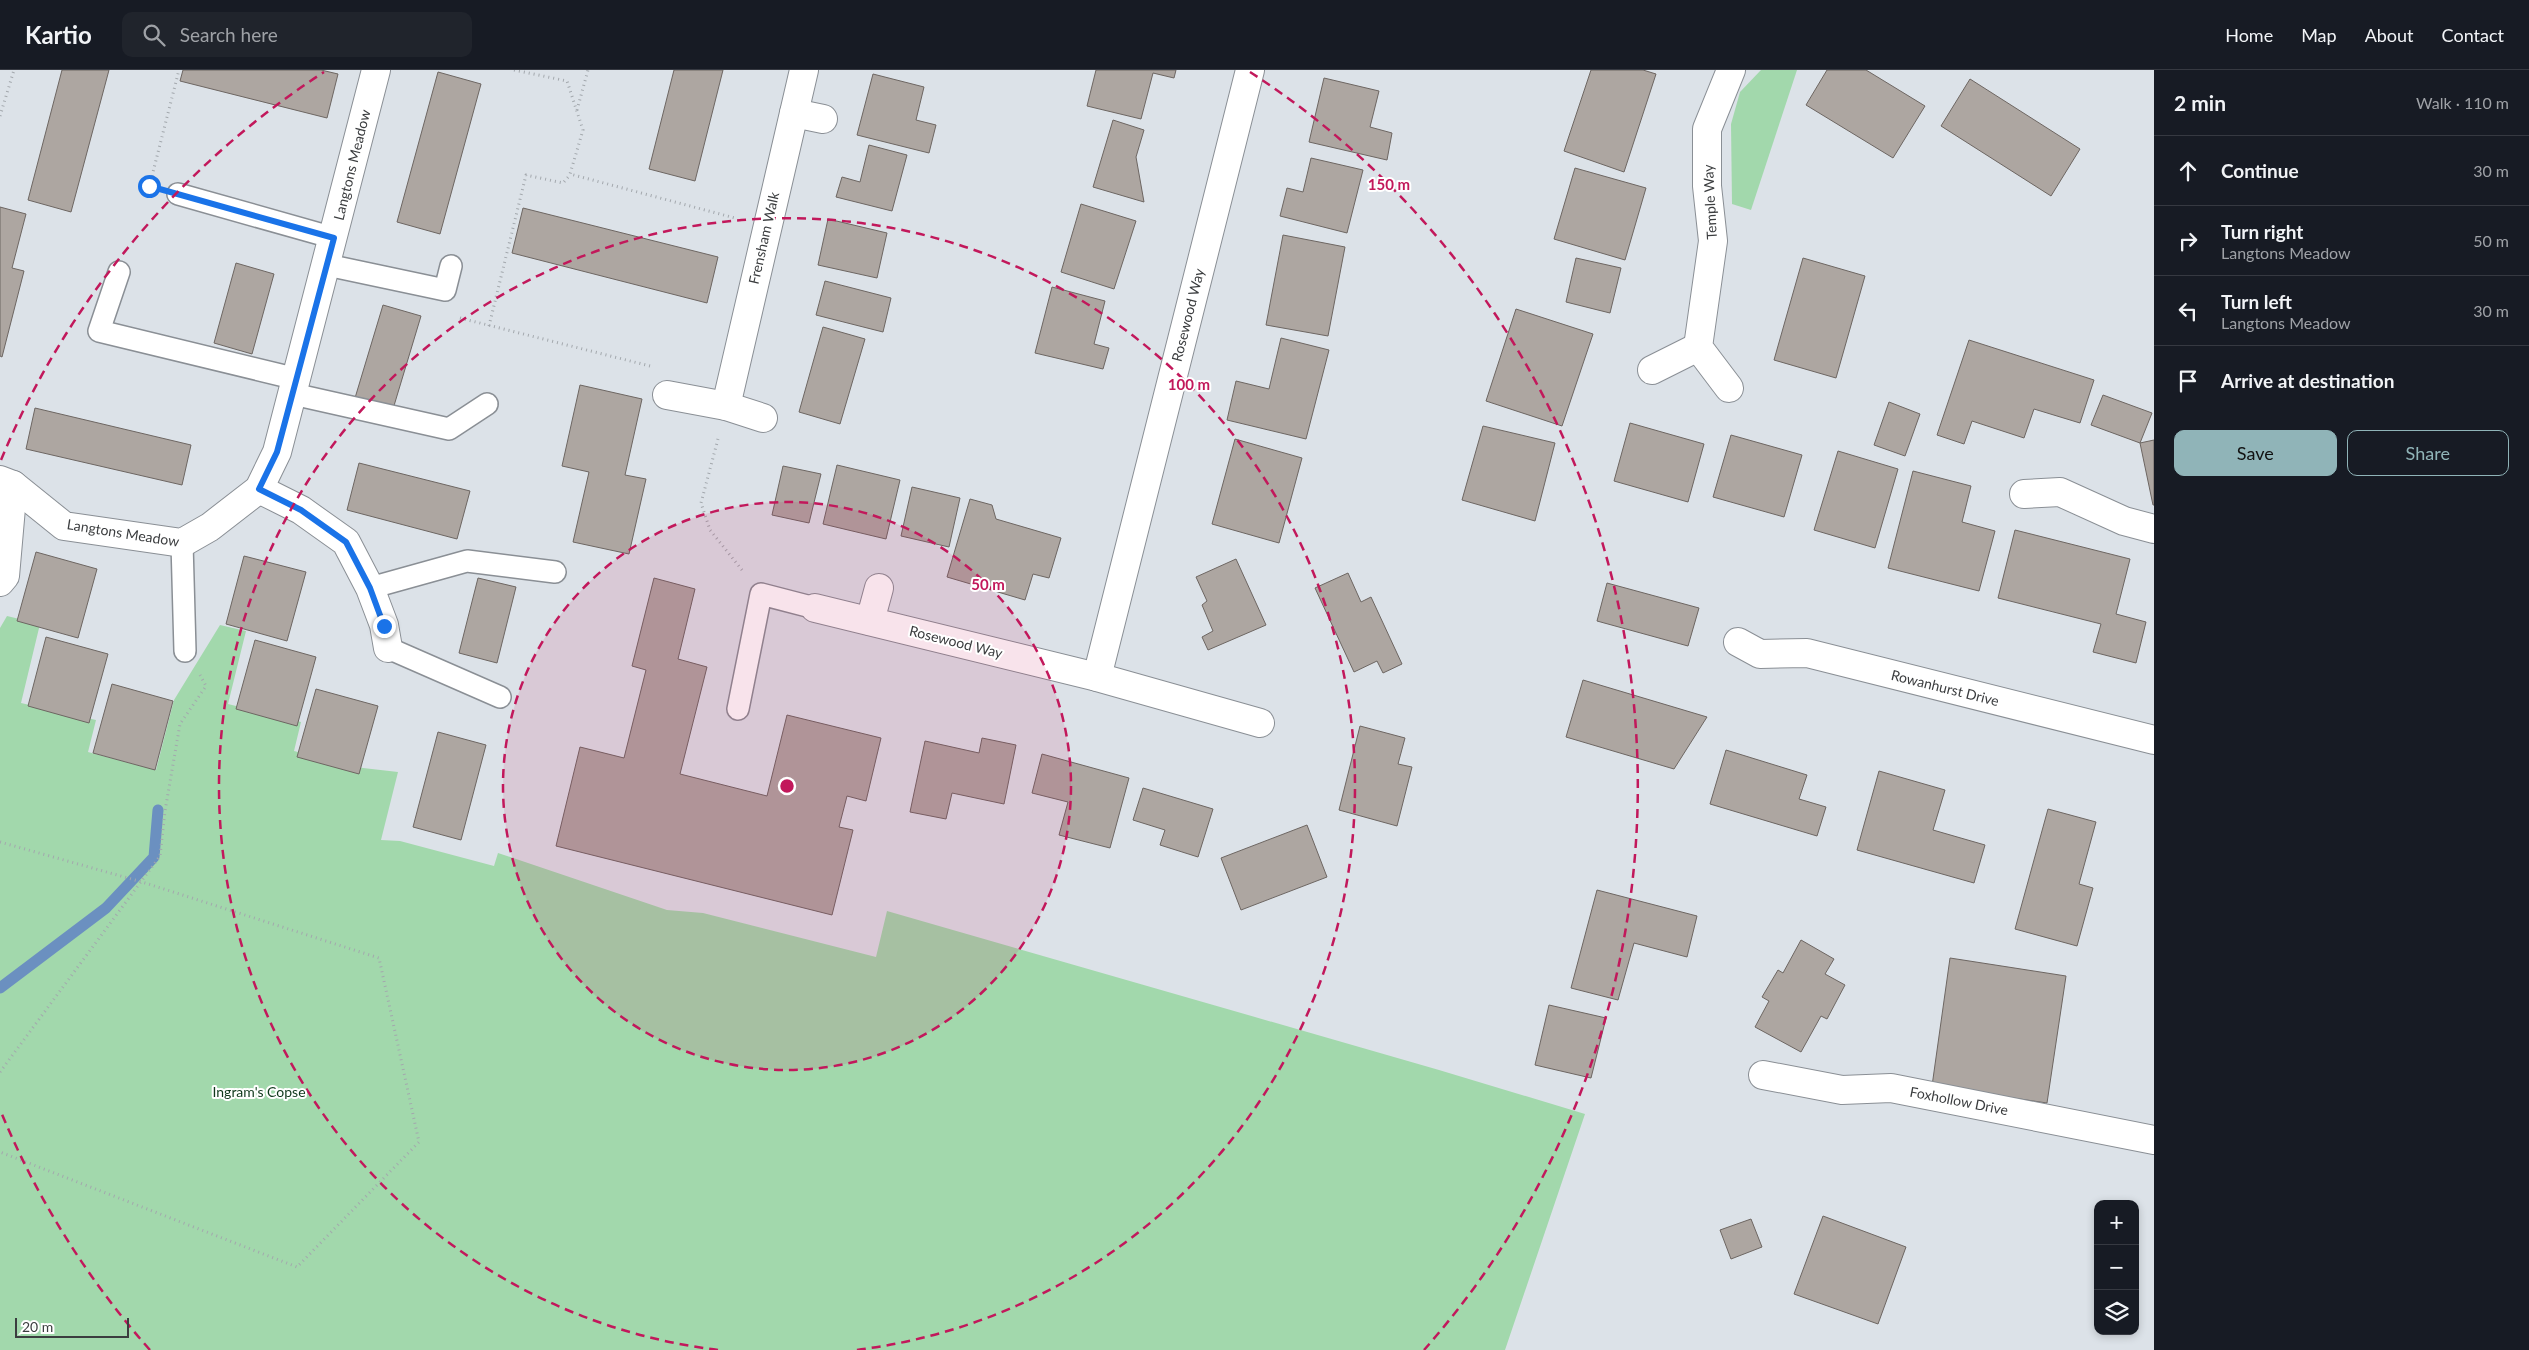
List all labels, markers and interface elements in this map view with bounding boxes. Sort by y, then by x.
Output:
search box [122,12,472,57]
text: Kartio [25,20,92,49]
icon: search [140,21,168,49]
text: Search here [180,23,278,46]
text: Home [2225,24,2273,46]
text: Map [2301,24,2337,46]
text: About [2365,24,2414,46]
text: Contact [2442,24,2504,46]
text: 2 min [2174,90,2226,115]
text: Walk · 110 m [2416,93,2509,112]
street label: Langtons Meadow [330,108,373,222]
icon: ahead [2174,157,2202,185]
text: Continue [2221,159,2299,182]
text: 30 m [2473,161,2509,180]
street label: Temple Way [1699,163,1720,240]
route start [138,175,161,198]
text: 150 m [1368,175,1410,193]
street label: Frensham Walk [745,189,783,286]
text: Turn right [2221,220,2303,243]
icon: right [2174,227,2202,255]
text: 50 m [2473,231,2509,250]
text: Langtons Meadow [2221,243,2351,262]
street label: Rosewood Way [1168,266,1207,363]
text: Turn left [2221,290,2292,313]
icon: left [2174,297,2202,325]
text: 30 m [2473,301,2509,320]
text: Langtons Meadow [2221,313,2351,332]
icon: arrive [2174,367,2202,395]
text: Arrive at destination [2221,369,2394,392]
text: 100 m [1168,375,1210,393]
button: Save [2174,430,2337,476]
button: Share [2347,430,2509,476]
street label: Langtons Meadow [66,515,180,550]
text: 50 m [971,575,1005,593]
route end [373,615,396,638]
street label: Rosewood Way [908,622,1005,661]
street label: Rowanhurst Drive [1889,666,2001,709]
centre of rings [778,777,796,795]
park label: Ingram's Copse [212,1083,306,1100]
street label: Foxhollow Drive [1909,1083,2010,1118]
map controls [2094,1200,2139,1335]
button: + [2094,1200,2139,1245]
button: − [2094,1245,2139,1290]
button: layers [2094,1290,2139,1335]
scale bar [15,1315,129,1338]
text: 20 m [22,1318,53,1335]

